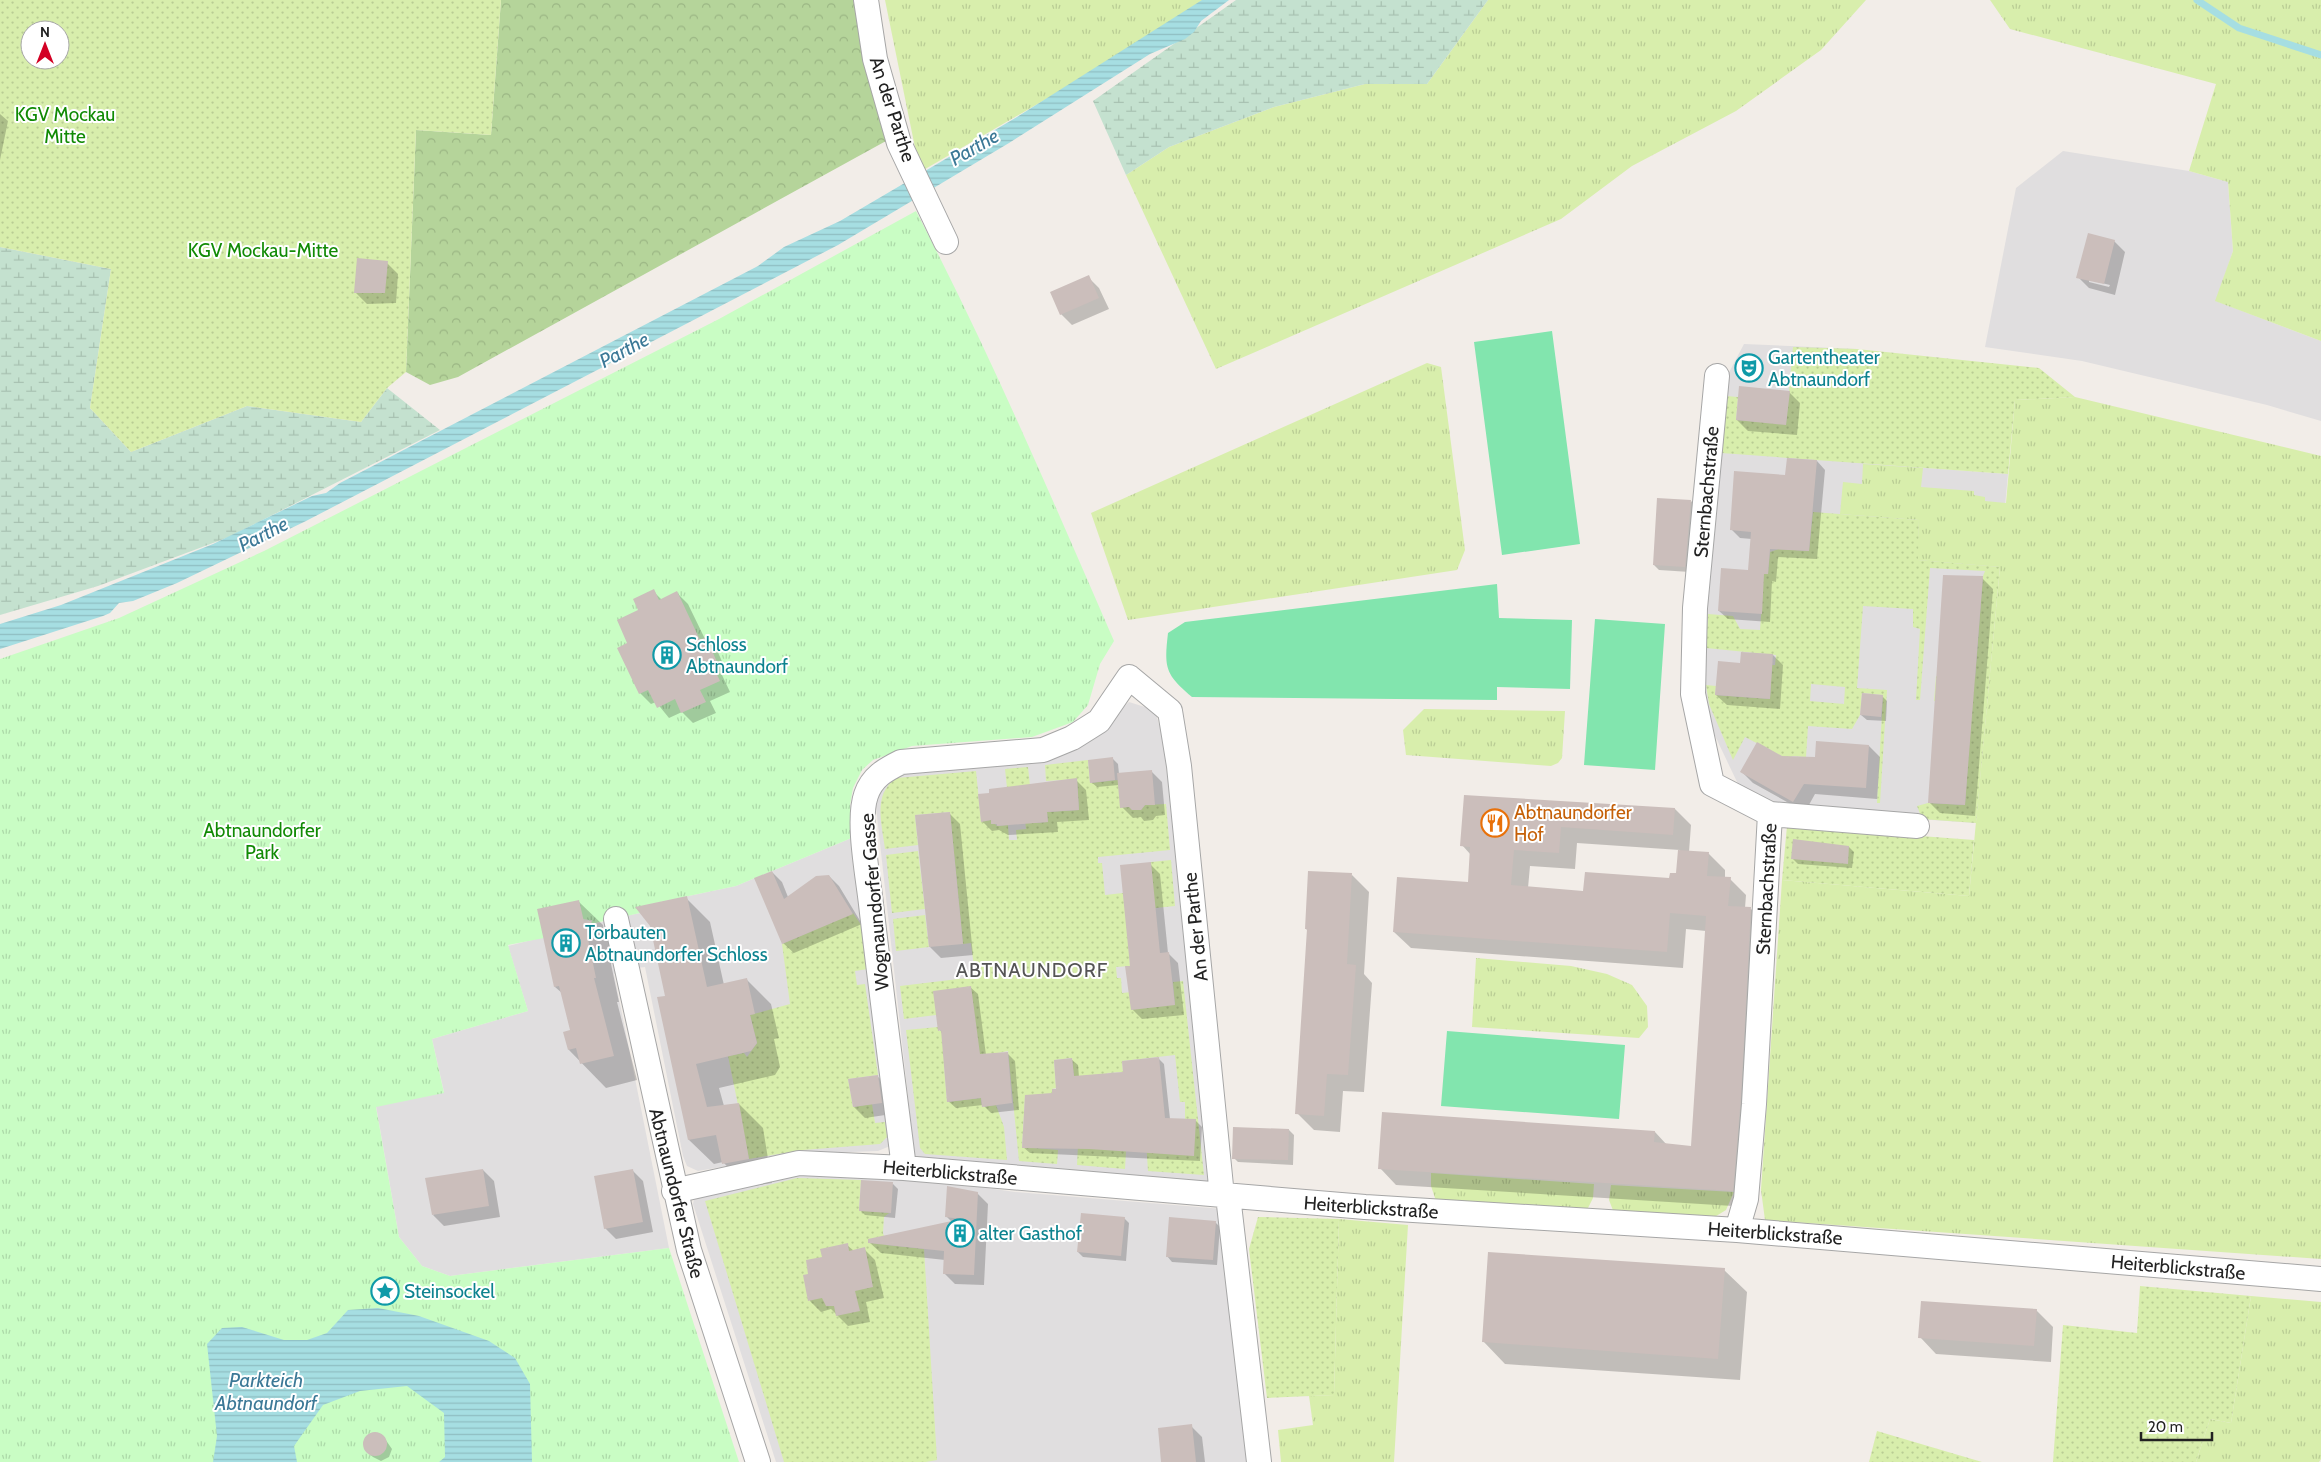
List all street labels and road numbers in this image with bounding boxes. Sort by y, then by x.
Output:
street label: An der Parthe [865,54,920,165]
street label: Sternbachstraße [1689,425,1724,559]
street label: Wognaundorfer Gasse [855,812,894,992]
street label: Sternbachstraße [1752,822,1781,956]
street label: An der Parthe [1178,871,1213,983]
street label: Abtnaundorfer Straße [644,1106,709,1281]
street label: Heiterblickstraße [882,1155,1018,1190]
street label: Heiterblickstraße [1303,1191,1439,1224]
street label: Heiterblickstraße [1707,1217,1843,1250]
street label: Heiterblickstraße [2110,1250,2246,1285]

